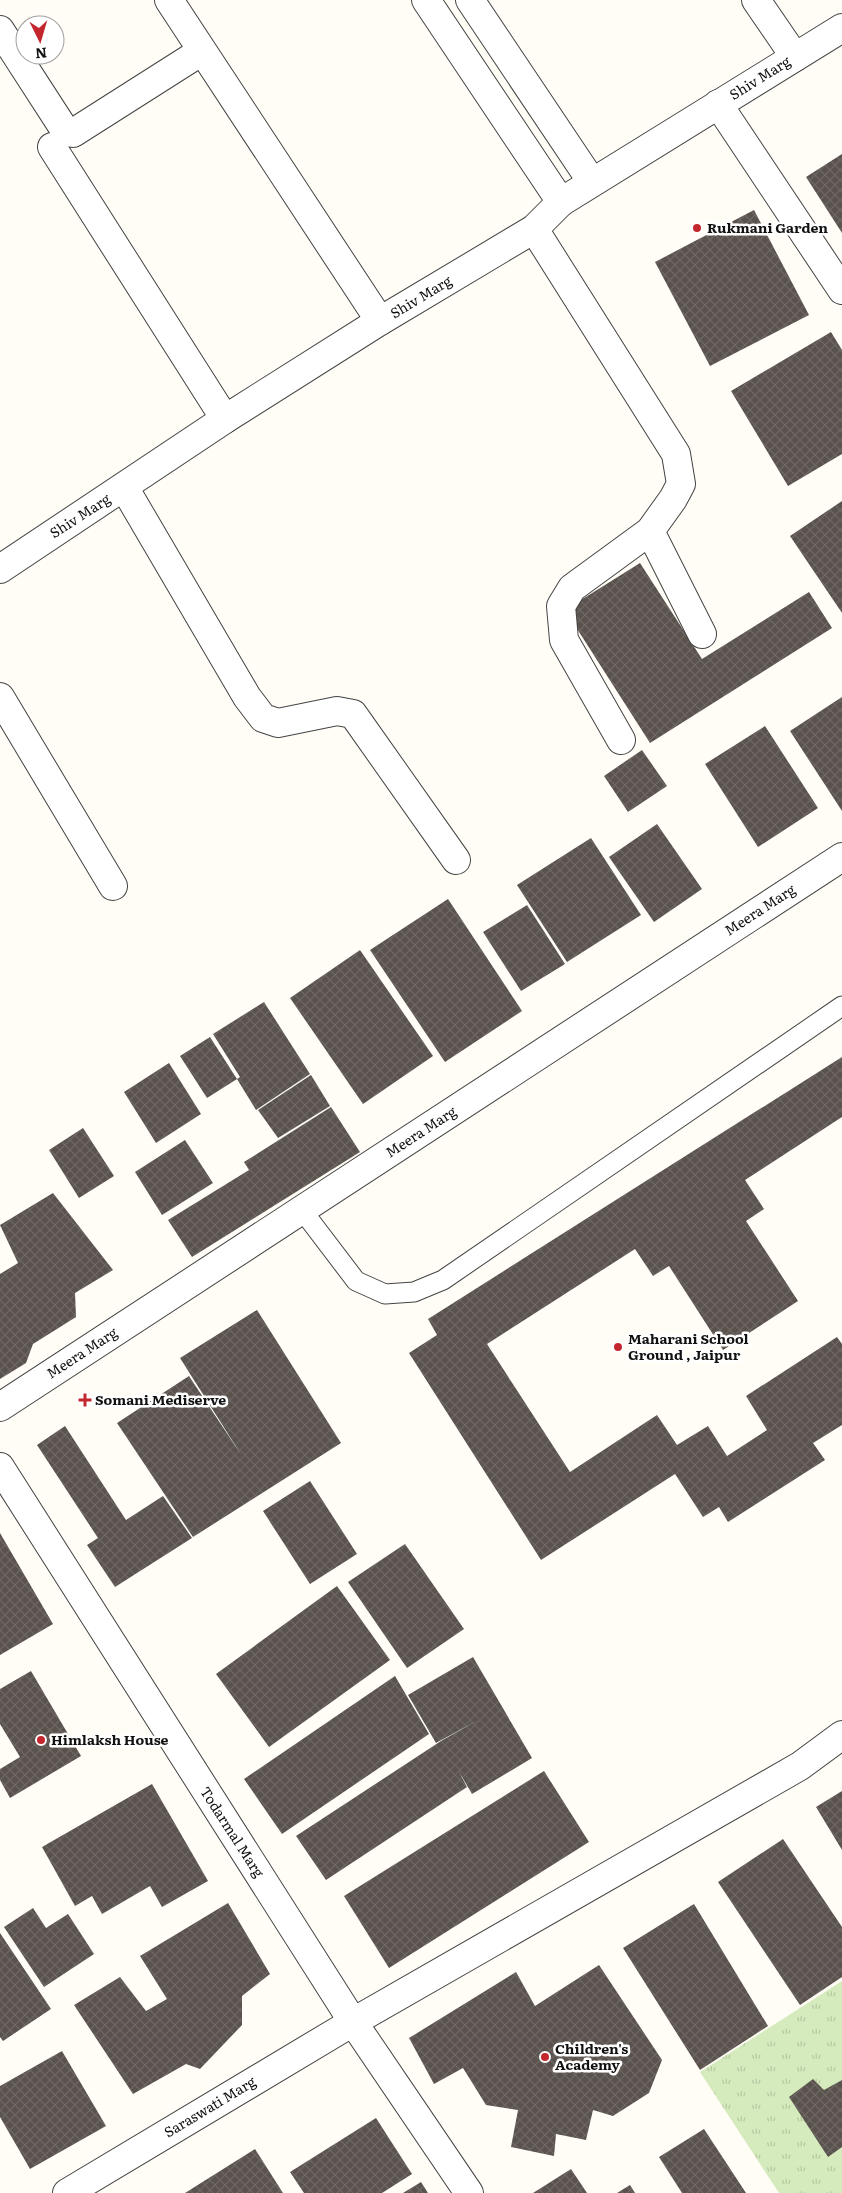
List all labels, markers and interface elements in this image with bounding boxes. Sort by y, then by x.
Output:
north arrow [15,15,65,65]
text: N [34,43,48,64]
street label: Shiv Marg [725,50,794,104]
place label: Rukmani Garden [707,217,828,237]
marker: Rukmani Garden [691,222,703,234]
street label: Shiv Marg [386,270,455,322]
street label: Shiv Marg [45,488,114,542]
street label: Meera Marg [720,879,799,940]
street label: Meera Marg [381,1101,460,1162]
street label: Meera Marg [42,1322,121,1383]
place label: Maharani School Ground , Jaipur [628,1328,749,1364]
marker: Maharani School Ground , Jaipur [612,1341,624,1353]
place label: Somani Mediserve [95,1389,226,1409]
marker: Somani Mediserve [79,1394,91,1406]
place label: Himlaksh House [51,1729,169,1749]
marker: Himlaksh House [35,1734,47,1746]
street label: Todarmal Marg [196,1782,270,1881]
place label: Children's Academy [555,2038,628,2074]
marker: Children's Academy [539,2051,551,2063]
street label: Saraswati Marg [160,2071,259,2141]

